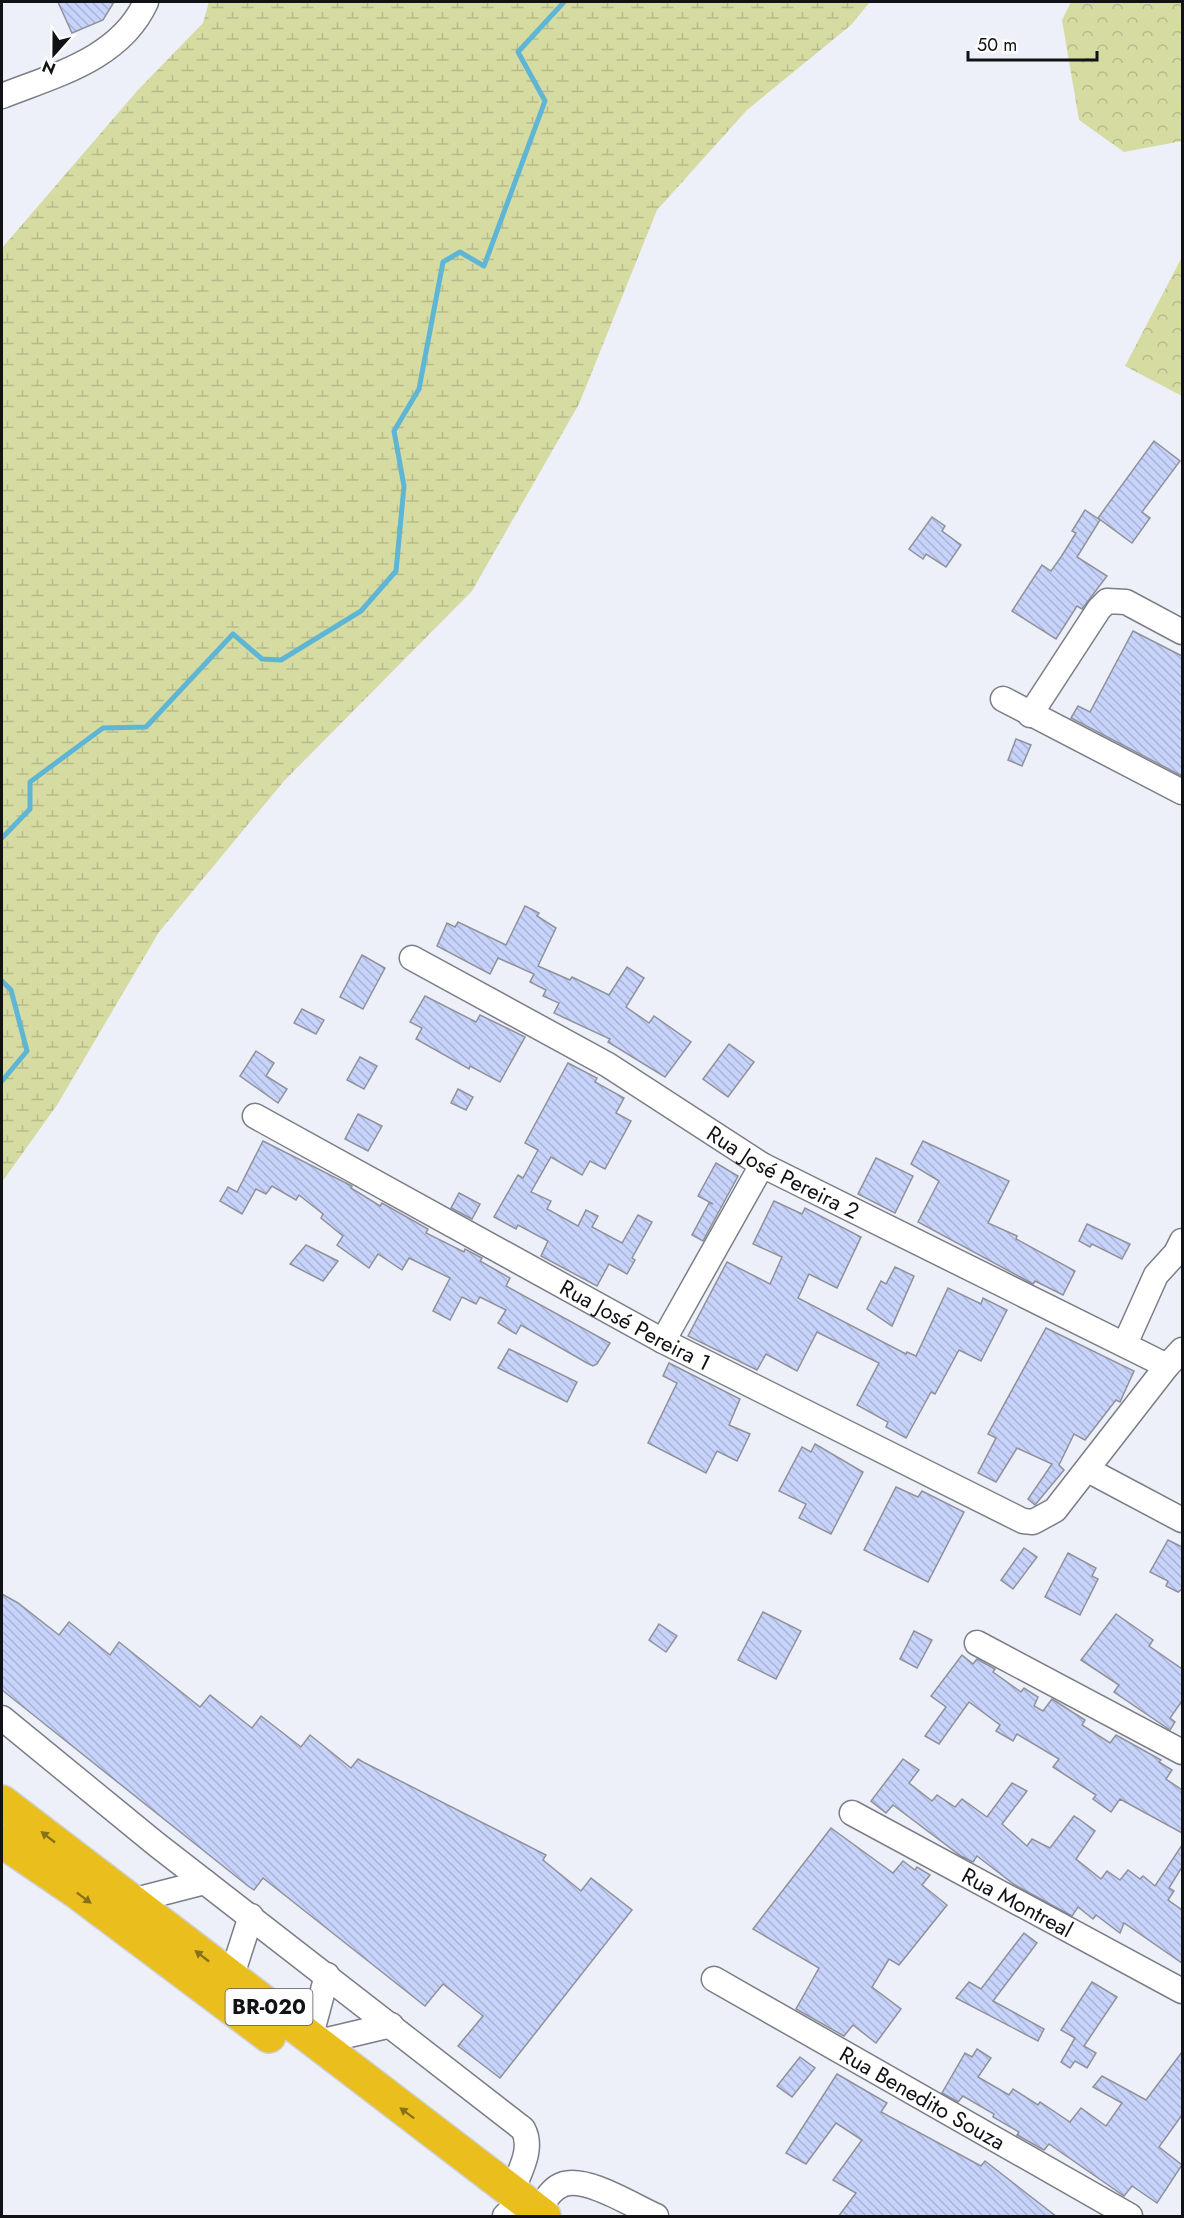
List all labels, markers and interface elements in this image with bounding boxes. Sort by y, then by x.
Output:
north arrow [24,24,84,84]
scale bar [968,24,1097,62]
text: 50 m [977,32,1017,58]
text: N [39,55,59,81]
street label: Rua José Pereira 2 [701,1117,865,1227]
street label: Rua José Pereira 1 [554,1271,716,1378]
one-way arrow [40,1832,55,1844]
street label: Rua Montreal [956,1859,1079,1945]
one-way arrow [76,1892,92,1904]
one-way arrow [195,1950,211,1962]
road number: BR-020 [226,1989,312,2025]
street label: Rua Benedito Souza [834,2038,1011,2158]
one-way arrow [400,2107,415,2119]

